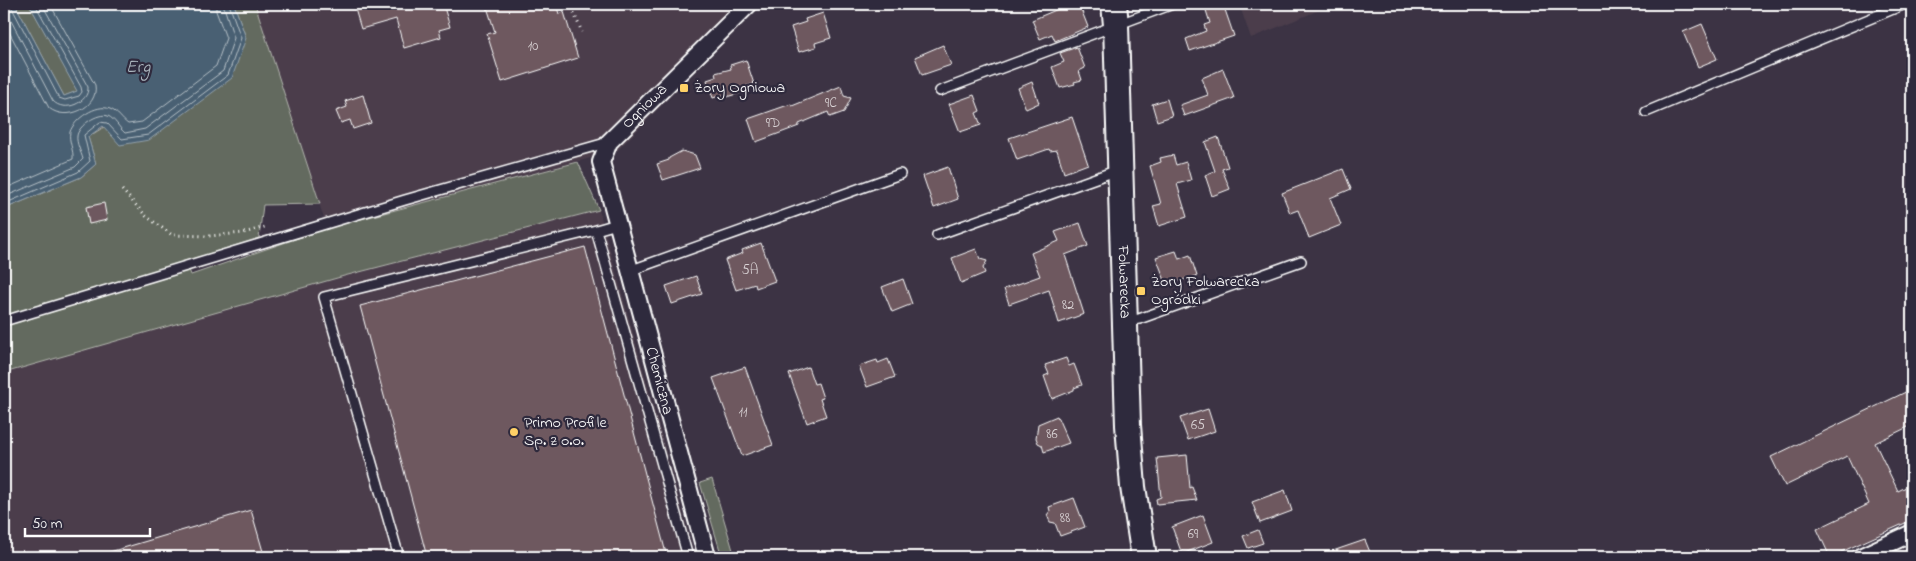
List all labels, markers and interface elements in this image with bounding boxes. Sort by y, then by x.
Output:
house number: 10 [528,36,538,57]
water label: Erg [126,55,151,81]
place label: Żory Ogniowa [694,76,785,100]
street label: Ogniowa [617,78,673,135]
marker: Żory Ogniowa [678,82,690,94]
house number: 9C [825,93,837,114]
house number: 9D [766,113,780,134]
street label: Folwarecka [1111,244,1137,319]
house number: 5A [742,260,758,281]
place label: Żory Folwarecka Ogródki [1151,270,1260,312]
marker: Żory Folwarecka Ogródki [1135,285,1147,297]
house number: 82 [1062,295,1074,316]
street label: Chemiczna [638,344,680,418]
house number: 11 [739,402,748,423]
place label: Primo Profile Sp. z o.o. [524,411,607,453]
house number: 65 [1191,415,1205,436]
house number: 86 [1046,424,1058,445]
marker: Primo Profile Sp. z o.o. [508,426,520,438]
scale bar [25,506,150,538]
house number: 88 [1060,508,1070,529]
text: 50 m [32,513,63,535]
house number: 69 [1188,524,1199,545]

